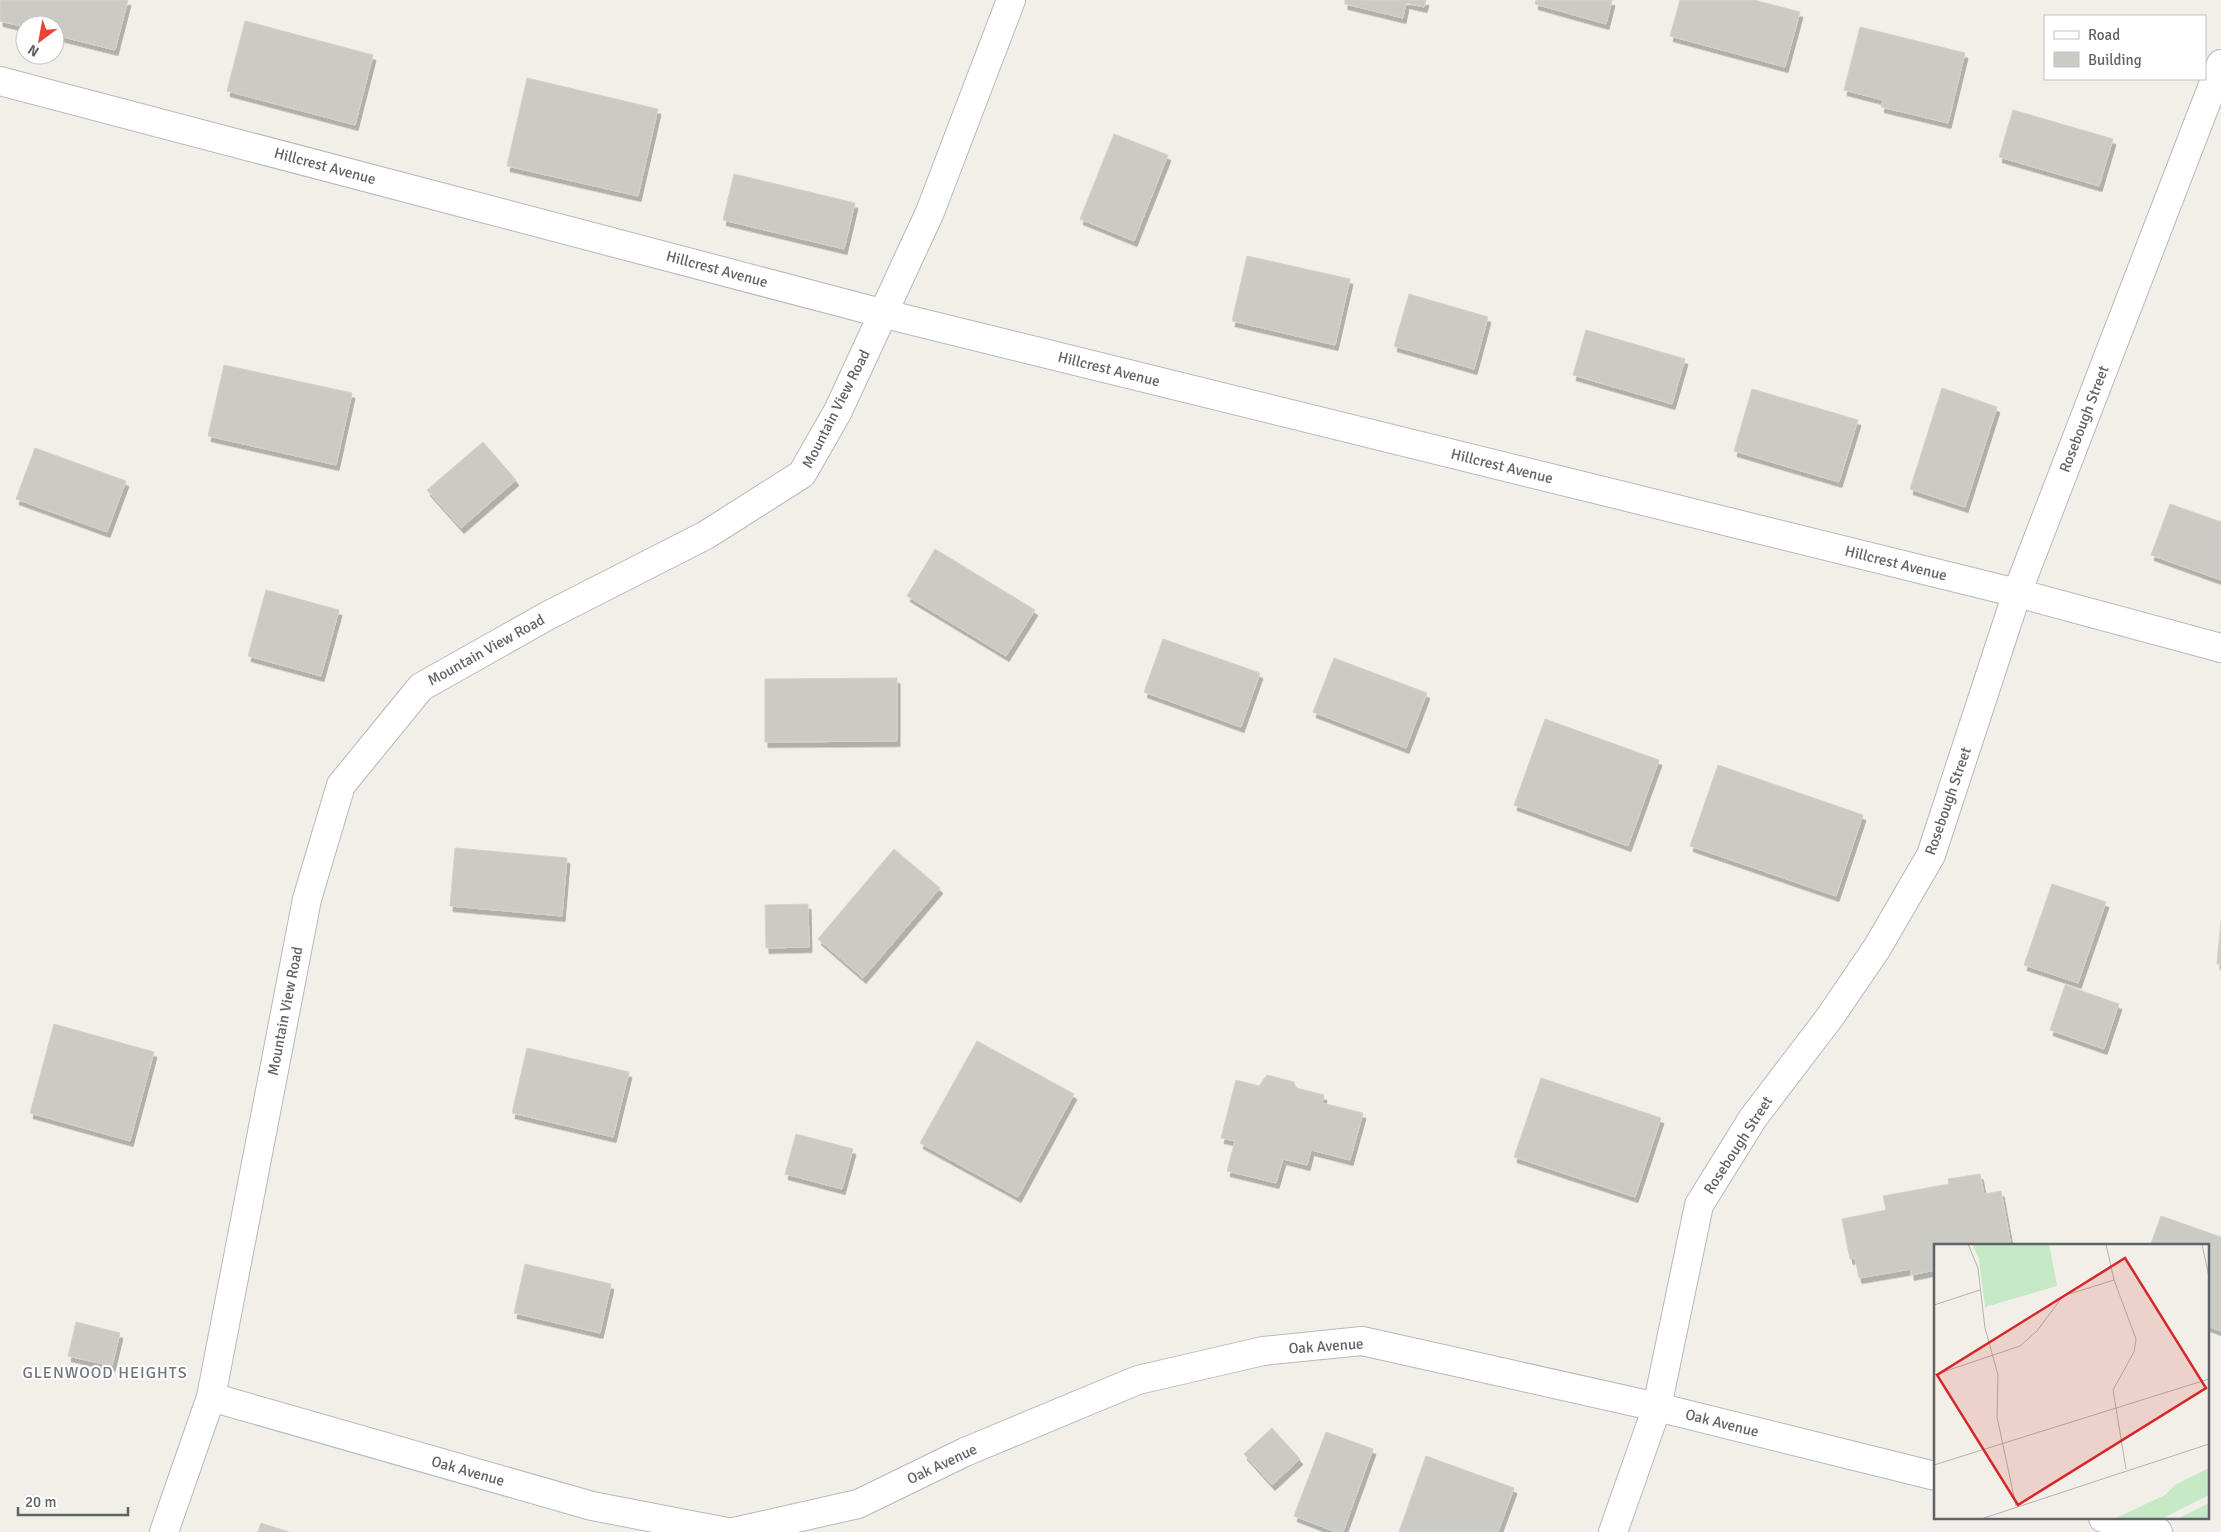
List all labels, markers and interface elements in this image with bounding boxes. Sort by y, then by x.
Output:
north arrow [15,15,65,65]
legend [2044,15,2206,80]
text: Road [2088,26,2120,44]
text: N [25,41,42,60]
text: Building [2088,51,2142,69]
street label: Hillcrest Avenue [272,144,378,188]
street label: Hillcrest Avenue [664,247,770,291]
street label: Mountain View Road [798,347,874,471]
street label: Hillcrest Avenue [1056,348,1162,390]
street label: Rosebough Street [2055,363,2113,475]
street label: Hillcrest Avenue [1449,445,1555,487]
street label: Hillcrest Avenue [1843,542,1949,584]
street label: Mountain View Road [424,610,548,690]
street label: Rosebough Street [1921,745,1975,857]
street label: Mountain View Road [264,945,306,1077]
street label: Rosebough Street [1700,1093,1776,1197]
inset map [1934,1244,2208,1520]
street label: Oak Avenue [1288,1334,1364,1358]
district label: GLENWOOD HEIGHTS [22,1363,188,1383]
street label: Oak Avenue [1683,1405,1761,1441]
street label: Oak Avenue [904,1440,980,1488]
street label: Oak Avenue [429,1452,507,1490]
scale bar [18,1484,128,1516]
text: 20 m [25,1493,56,1511]

